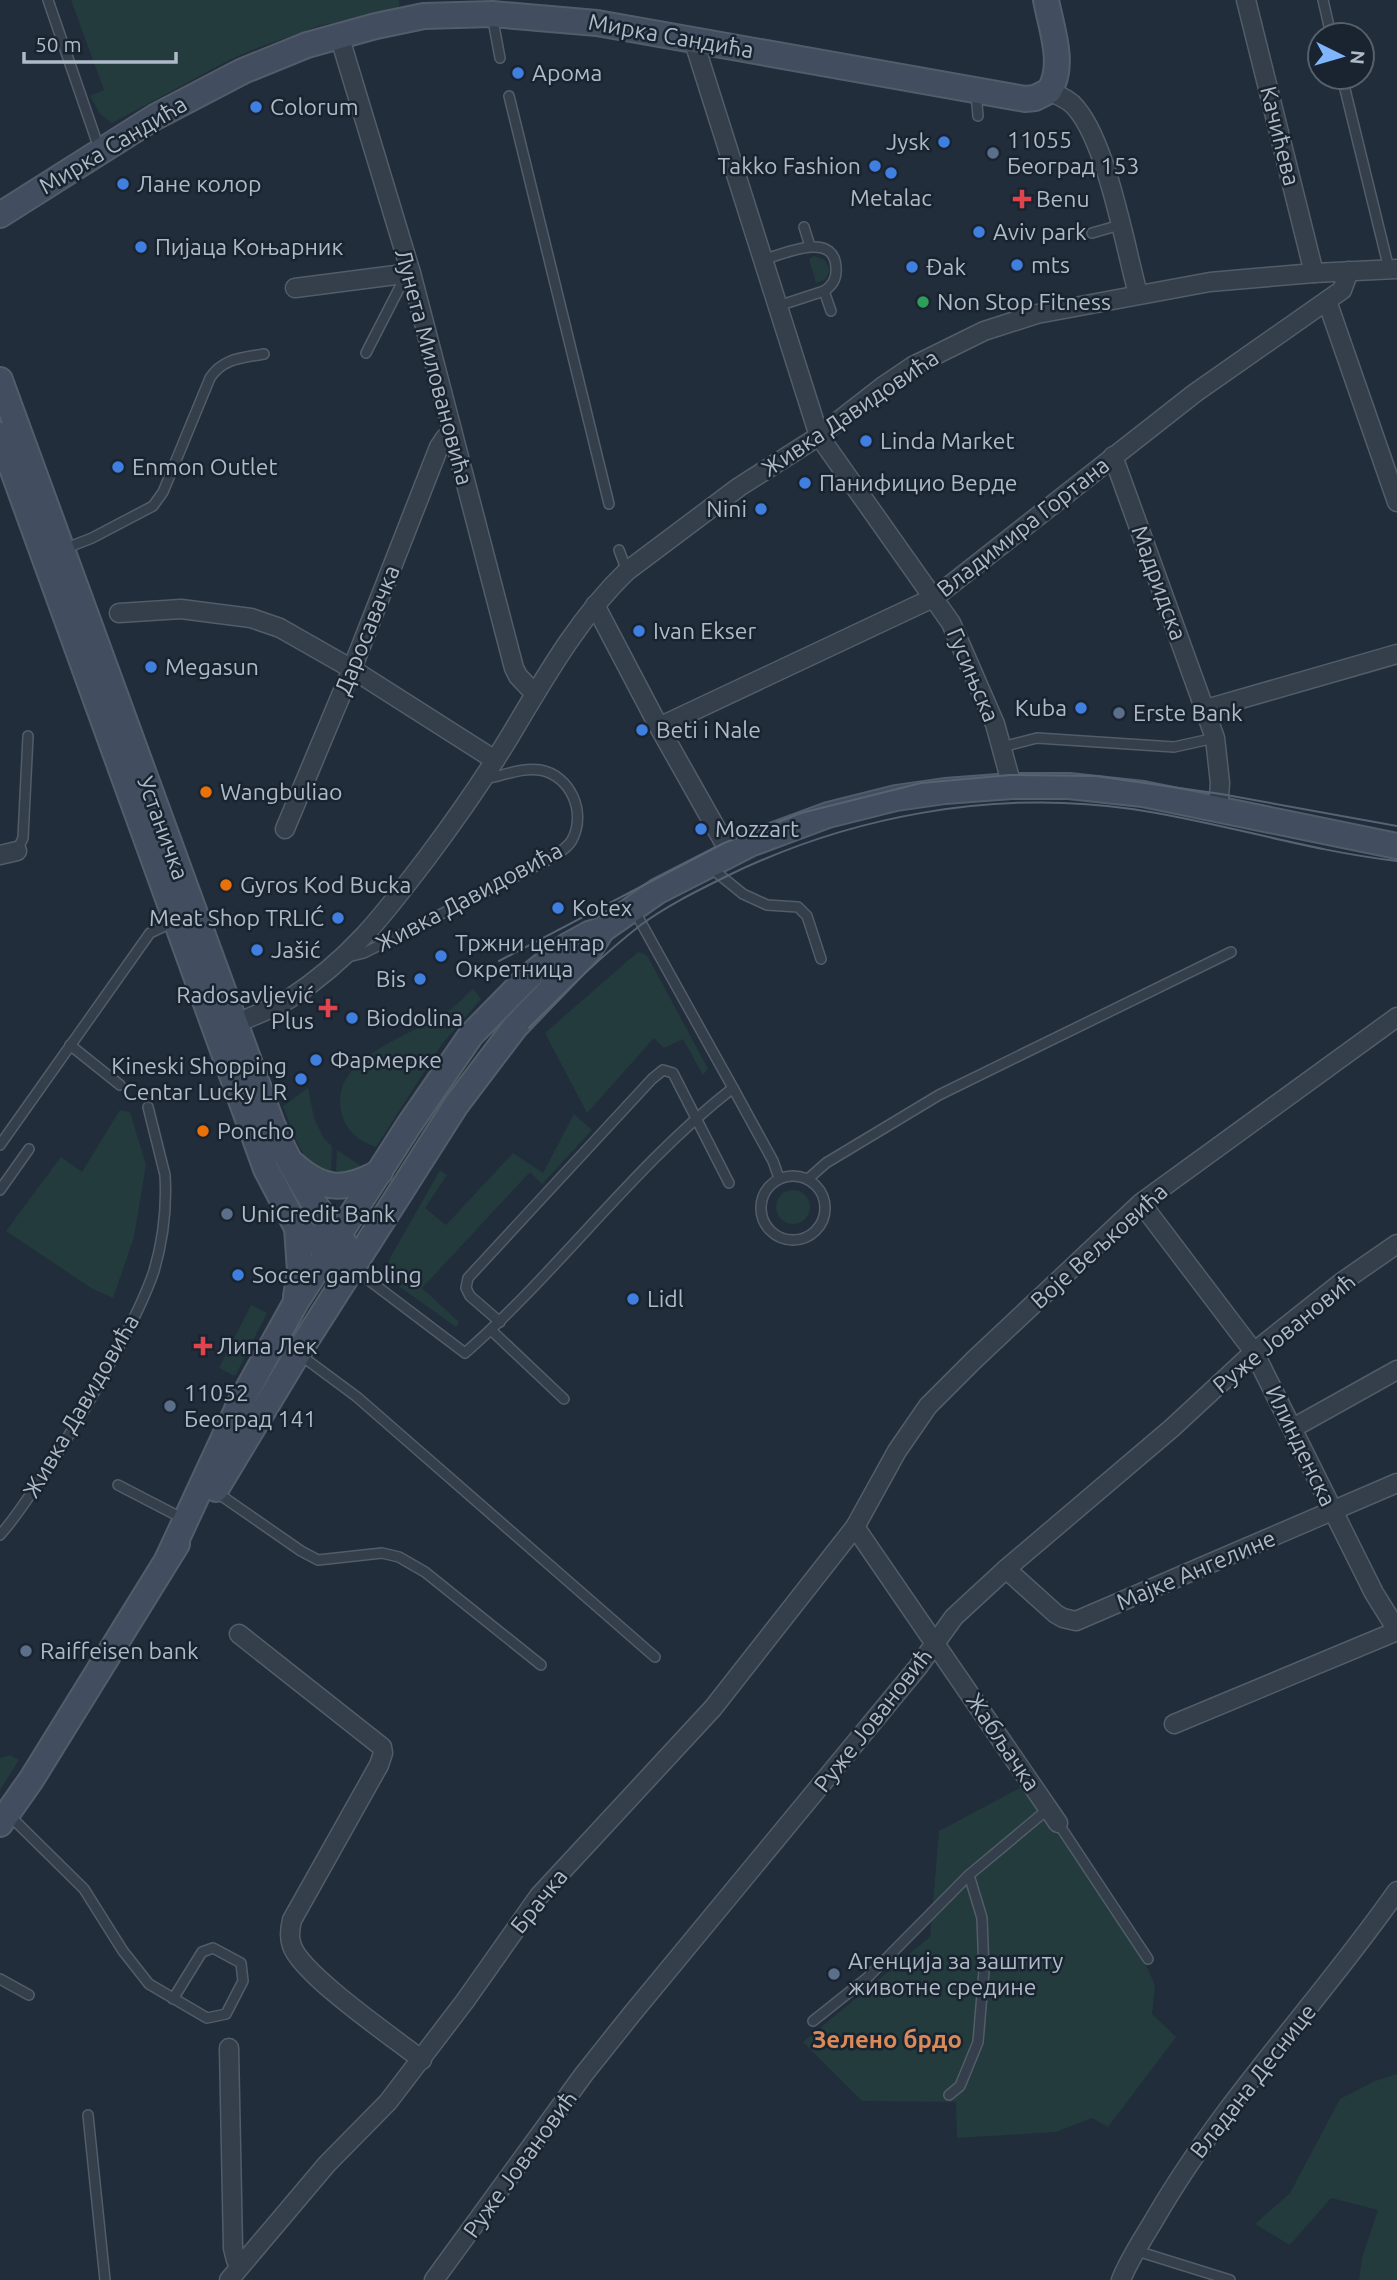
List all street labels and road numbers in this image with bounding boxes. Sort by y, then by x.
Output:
street label: Мирка Сандића [586,9,756,62]
street label: Качићева [1256,83,1305,188]
street label: Мирка Сандића [35,91,191,198]
street label: Лунета Миловановића [391,246,478,488]
street label: Живка Давидовића [757,344,943,481]
street label: Владимира Гортана [932,452,1114,601]
street label: Мадридска [1127,522,1192,644]
street label: Даросавачка [329,561,404,698]
street label: Гусињска [942,624,1004,726]
street label: Устаничка [133,773,194,883]
street label: Живка Давидовића [371,837,566,956]
street label: Воје Вељковића [1025,1178,1172,1313]
street label: Руже Јовановић [1208,1268,1360,1398]
street label: Живка Давидовића [18,1310,143,1502]
street label: Илинденска [1262,1381,1341,1510]
street label: Мајке Ангелине [1112,1525,1279,1614]
street label: Руже Јовановић [809,1643,936,1797]
street label: Жабљачка [962,1688,1045,1795]
street label: Брачка [505,1864,572,1938]
street label: Владана Деснице [1185,1999,1320,2163]
street label: Руже Јовановић [458,2085,581,2242]

